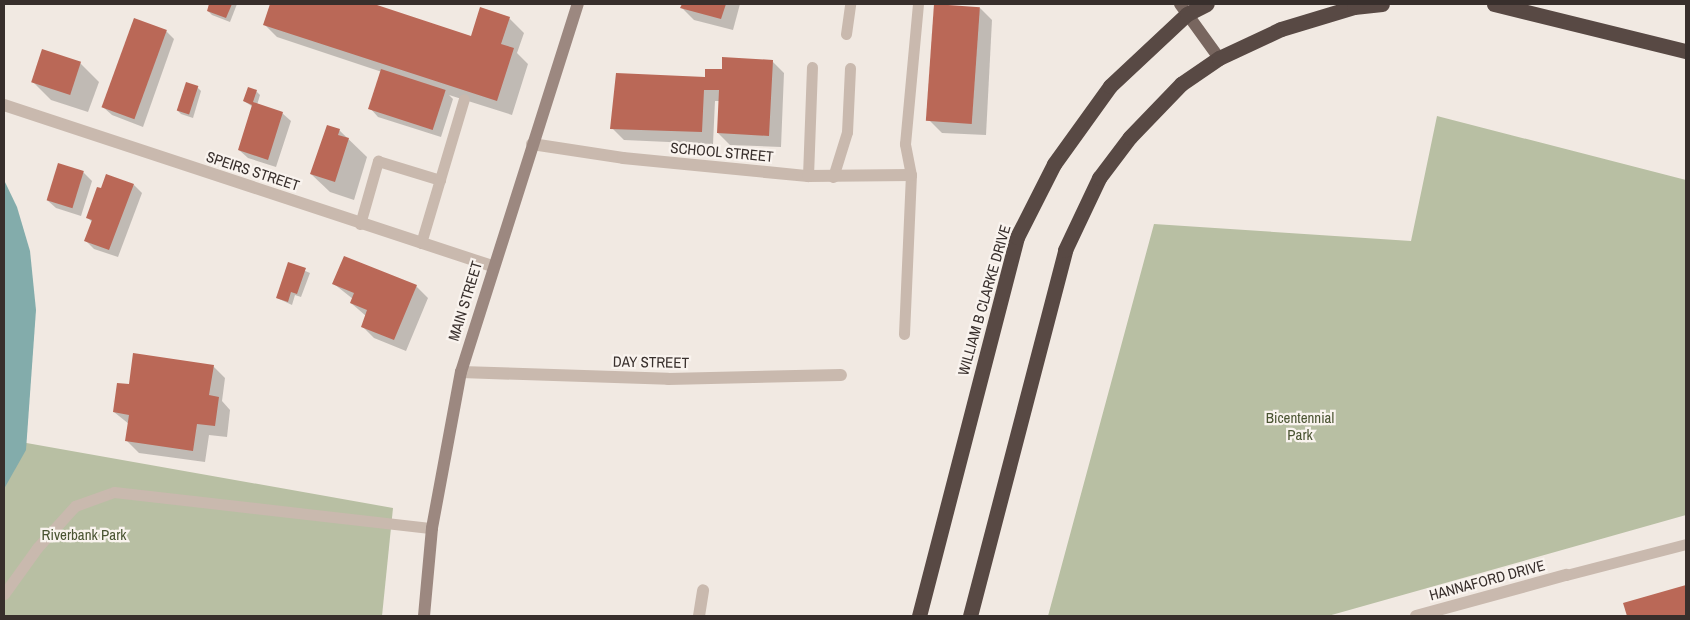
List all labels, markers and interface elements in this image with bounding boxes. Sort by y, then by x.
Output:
street label: SCHOOL STREET [669,139,775,165]
street label: SPEIRS STREET [204,147,302,195]
street label: WILLIAM B CLARKE DRIVE [954,223,1014,377]
street label: MAIN STREET [444,259,486,343]
street label: DAY STREET [613,352,689,372]
park label: Bicentennial Park [1266,408,1334,443]
park label: Riverbank Park [42,526,126,544]
street label: HANNAFORD DRIVE [1427,556,1547,604]

